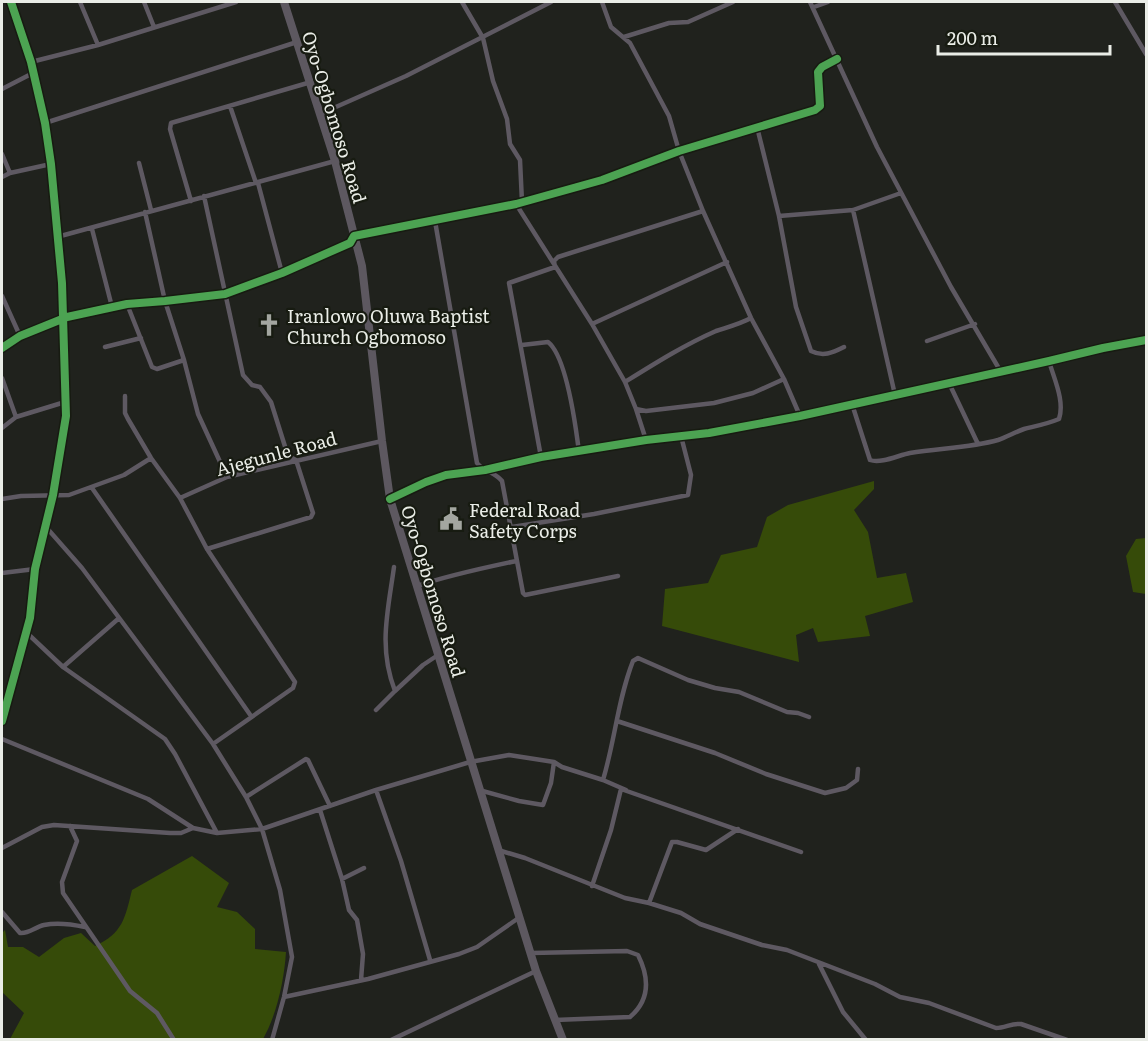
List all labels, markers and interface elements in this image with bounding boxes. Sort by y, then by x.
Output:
scale bar [938,18,1110,56]
text: 200 m [947,24,998,51]
street label: Oyo-Ogbomoso Road [296,28,374,206]
place label: Iranlowo Oluwa Baptist Church Ogbomoso [287,302,490,350]
church icon: Iranlowo Oluwa Baptist Church Ogbomoso [256,312,282,338]
street label: Ajegunle Road [213,424,339,482]
place label: Federal Road Safety Corps [469,496,580,544]
street label: Oyo-Ogbomoso Road [395,502,473,680]
public building icon: Federal Road Safety Corps [438,506,464,532]

